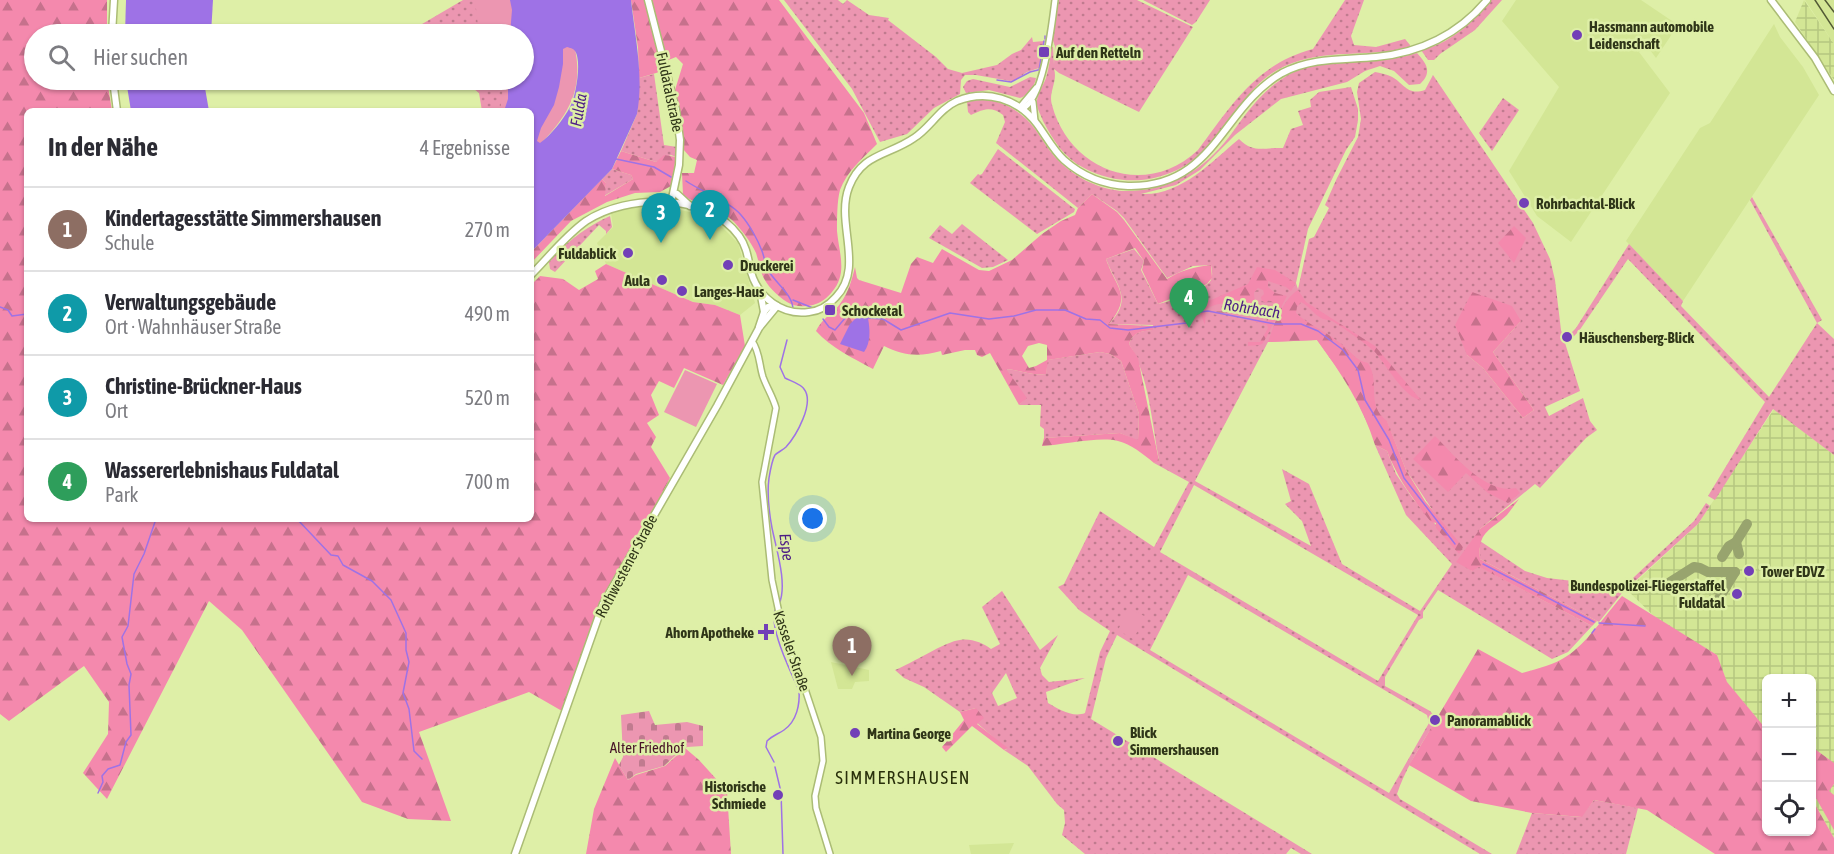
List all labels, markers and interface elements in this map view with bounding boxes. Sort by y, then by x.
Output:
place label: Hassmann automobile Leidenschaft [1589,18,1714,52]
search box [24,24,534,90]
marker: Hassmann automobile Leidenschaft [1570,28,1584,42]
icon: search [45,41,78,74]
text: Hier suchen [93,44,188,70]
place label: Auf den Retteln [1055,44,1141,61]
marker: Auf den Retteln [1037,45,1051,59]
street label: Fuldatalstraße [653,51,687,134]
water label: Fulda [566,92,590,128]
text: In der Nähe [48,132,158,162]
text: 4 Ergebnisse [420,136,510,159]
pin: 2 [690,190,730,240]
pin: 3 [642,194,680,243]
place label: Rohrbachtal-Blick [1536,195,1635,212]
marker: Rohrbachtal-Blick [1517,196,1531,210]
text: Kindertagesstätte Simmershausen [105,205,382,231]
text: 1 [63,218,72,241]
text: 270 m [465,218,510,241]
text: Schule [105,231,154,254]
place label: Fuldablick [558,245,616,262]
marker: Fuldablick [621,246,635,260]
place label: Druckerei [740,257,793,274]
marker: Druckerei [721,258,735,272]
place label: Aula [623,272,650,289]
marker: Aula [655,273,669,287]
pin: 4 [1170,278,1208,328]
place label: Langes-Haus [694,283,765,300]
marker: Langes-Haus [675,284,689,298]
text: Verwaltungsgebäude [105,289,276,315]
water label: Rohrbach [1223,295,1282,321]
text: 2 [63,302,72,325]
text: 490 m [465,302,510,325]
place label: Schocketal [842,302,903,319]
marker: Schocketal [823,303,837,317]
text: Ort · Wahnhäuser Straße [105,315,281,338]
place label: Häuschensberg-Blick [1579,329,1695,346]
marker: Häuschensberg-Blick [1560,330,1574,344]
text: Christine-Brückner-Haus [105,373,302,399]
text: 3 [63,386,72,409]
text: 520 m [465,386,510,409]
text: Ort [105,399,128,422]
text: Wassererlebnishaus Fuldatal [105,457,339,483]
text: 4 [63,470,72,493]
text: 700 m [465,470,510,493]
text: Park [105,483,138,506]
your location [798,504,827,533]
street label: Rothwestener Straße [592,511,660,620]
water label: Espe [775,532,798,562]
place label: Tower EDVZ [1761,563,1825,580]
marker: Tower EDVZ [1742,564,1756,578]
place label: Bundespolizei-Fliegerstaffel Fuldatal [1570,577,1726,611]
marker: Bundespolizei-Fliegerstaffel Fuldatal [1730,587,1744,601]
street label: Kasseler Straße [770,608,814,694]
place label: Ahorn Apotheke [665,624,754,641]
marker: Ahorn Apotheke [759,625,773,639]
pin: 1 [832,626,872,676]
map controls [1762,674,1816,836]
button: + [1762,674,1816,728]
place label: Panoramablick [1447,712,1531,729]
marker: Panoramablick [1428,713,1442,727]
place label: Blick Simmershausen [1130,724,1219,758]
place label: Martina George [867,725,951,742]
marker: Martina George [848,726,862,740]
button: − [1762,728,1816,782]
marker: Blick Simmershausen [1111,734,1125,748]
park label: Alter Friedhof [610,739,684,756]
district label: SIMMERSHAUSEN [835,767,971,788]
place label: Historische Schmiede [705,778,766,812]
button: locate [1762,782,1816,836]
marker: Historische Schmiede [771,788,785,802]

